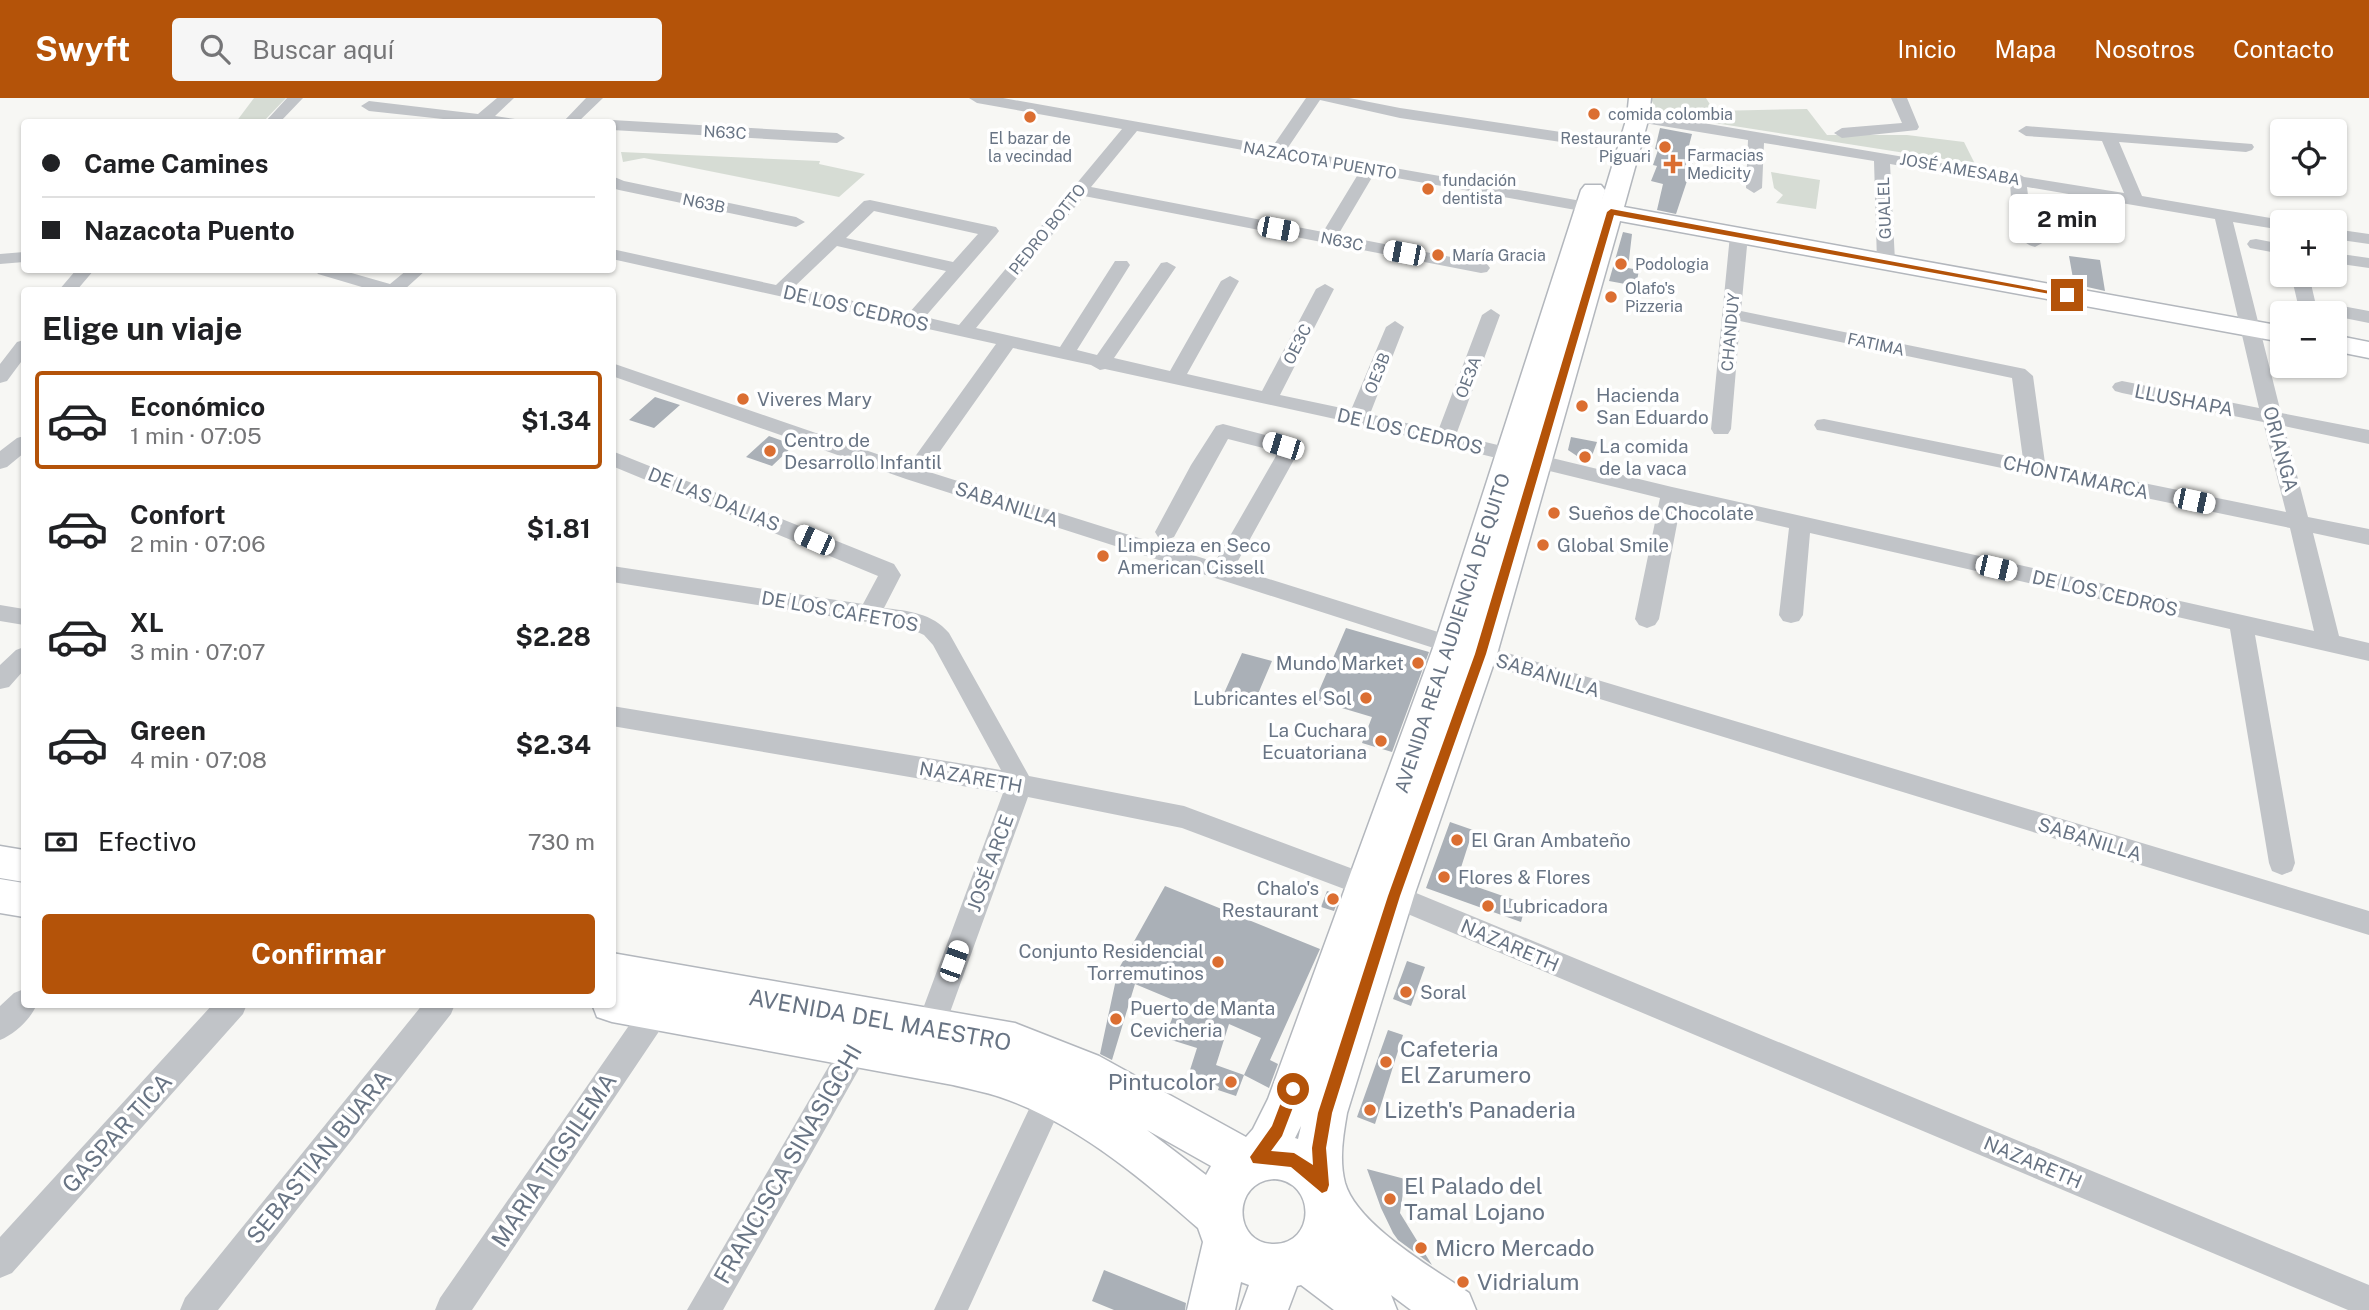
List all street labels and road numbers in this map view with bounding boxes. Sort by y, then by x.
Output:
street label: N63C [703,122,747,143]
street label: NAZACOTA PUENTO [1242,138,1398,183]
street label: JOSÉ AMESABA [1898,149,2022,189]
street label: GUALEL [1874,177,1895,239]
street label: PEDRO BOTTO [1005,180,1090,279]
street label: N63B [681,190,727,217]
street label: N63C [1319,228,1365,255]
street label: DE LOS CEDROS [781,281,931,335]
street label: CHANDUY [1718,292,1743,372]
street label: OE3C [1279,321,1316,368]
street label: FATIMA [1846,329,1906,360]
street label: OE3B [1361,350,1394,396]
street label: OE3A [1452,354,1485,401]
street label: LLUSHAPA [2133,380,2235,420]
street label: DE LOS CEDROS [1335,404,1485,458]
street label: ORIANGA [2259,404,2303,494]
street label: CHONTAMARCA [2001,451,2151,503]
street label: DE LAS DALIAS [645,463,783,535]
street label: AVENIDA REAL AUDIENCIA DE QUITO [1390,470,1514,796]
street label: SABANILLA [952,477,1062,531]
street label: DE LOS CEDROS [2030,566,2180,620]
street label: DE LOS CAFETOS [760,586,920,636]
street label: SABANILLA [1493,649,1603,701]
street label: NAZARETH [918,757,1024,797]
street label: JOSÉ ARCE [962,812,1018,914]
street label: SABANILLA [2035,813,2145,865]
street label: NAZARETH [1458,914,1562,976]
street label: AVENIDA DEL MAESTRO [747,983,1013,1056]
street label: FRANCISCA SINASIGCHI [708,1039,867,1288]
street label: SEBASTIAN BUARA [241,1065,397,1249]
street label: GASPAR TICA [56,1068,177,1198]
street label: MARIA TIGSILEMA [485,1068,622,1252]
street label: NAZARETH [1981,1131,2085,1193]

